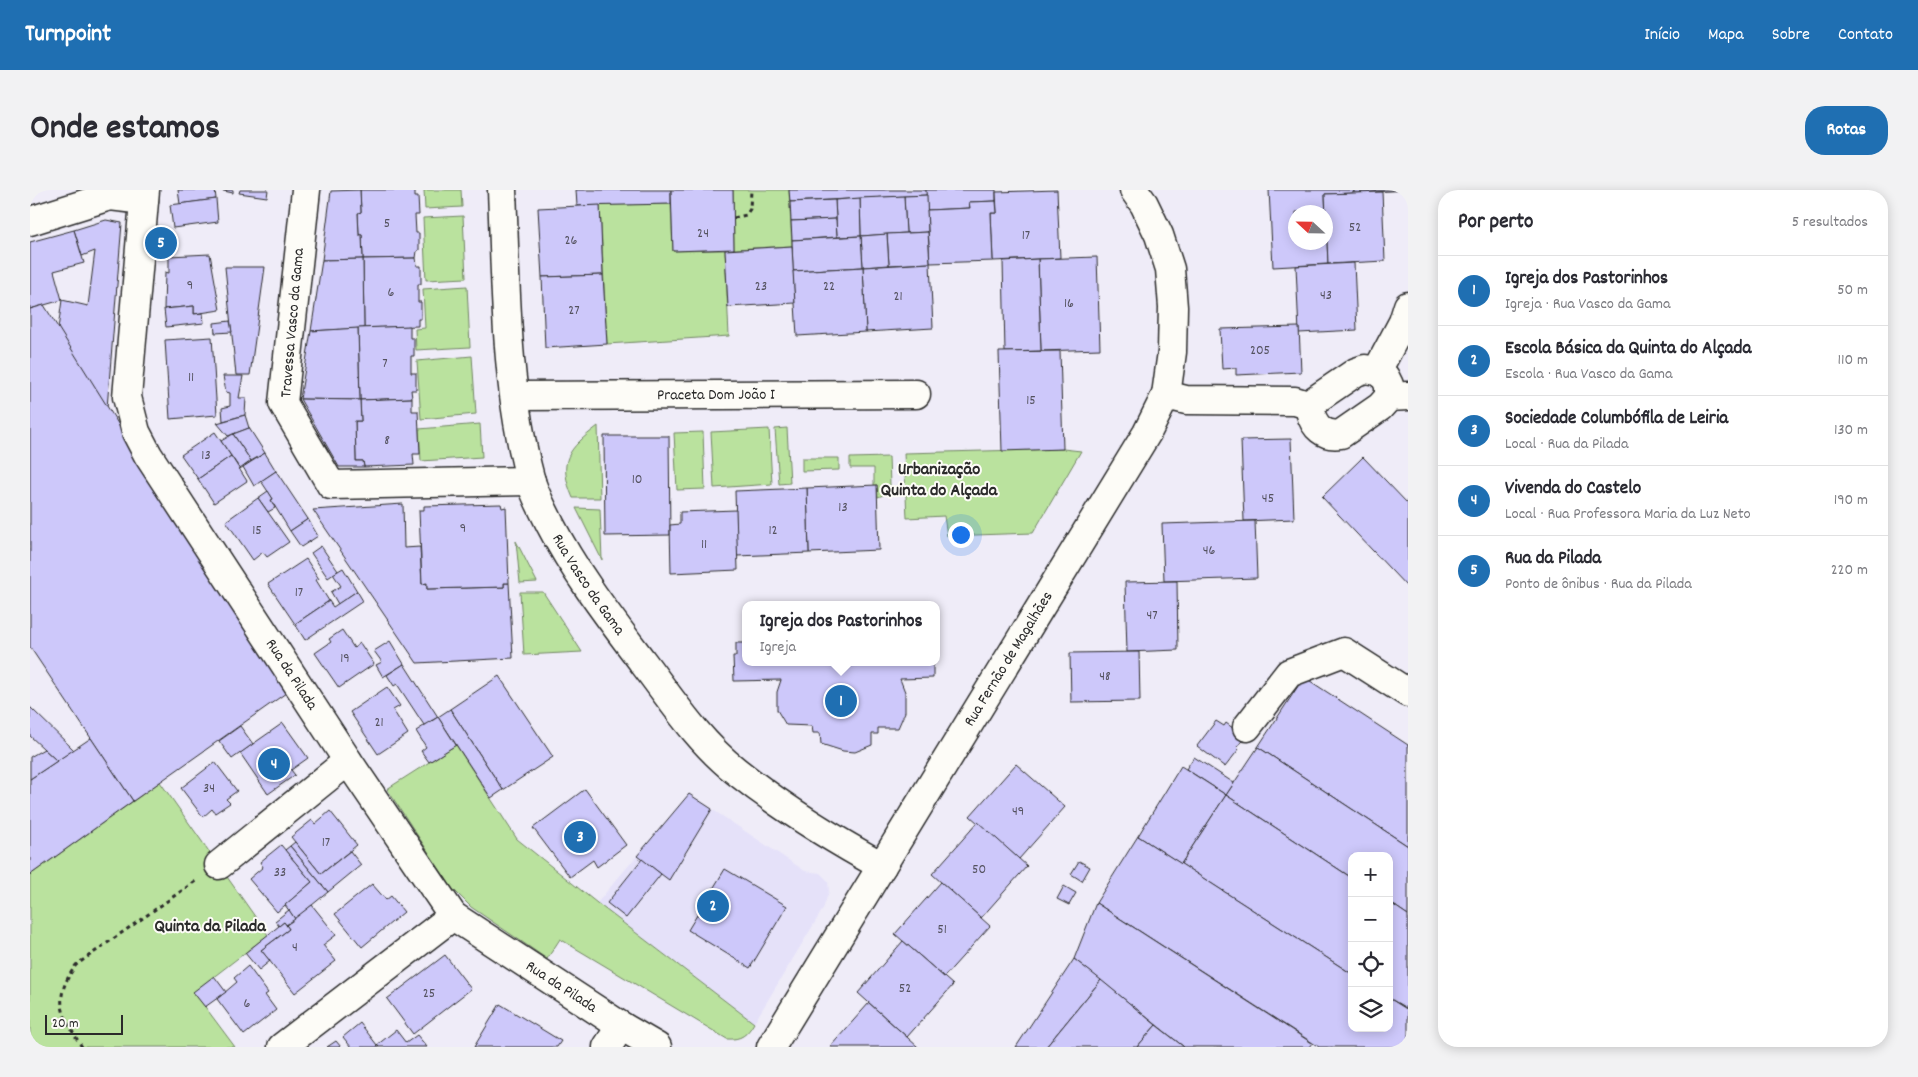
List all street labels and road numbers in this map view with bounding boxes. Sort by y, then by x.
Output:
street label: Travessa Vasco da Gama [275,247,311,399]
street label: Praceta Dom João I [657,383,775,407]
street label: Rua Vasco da Gama [546,530,631,641]
street label: Rua Fernão de Magalhães [958,587,1059,731]
street label: Rua da Pilada [260,634,324,715]
street label: Rua da Pilada [521,955,602,1019]

